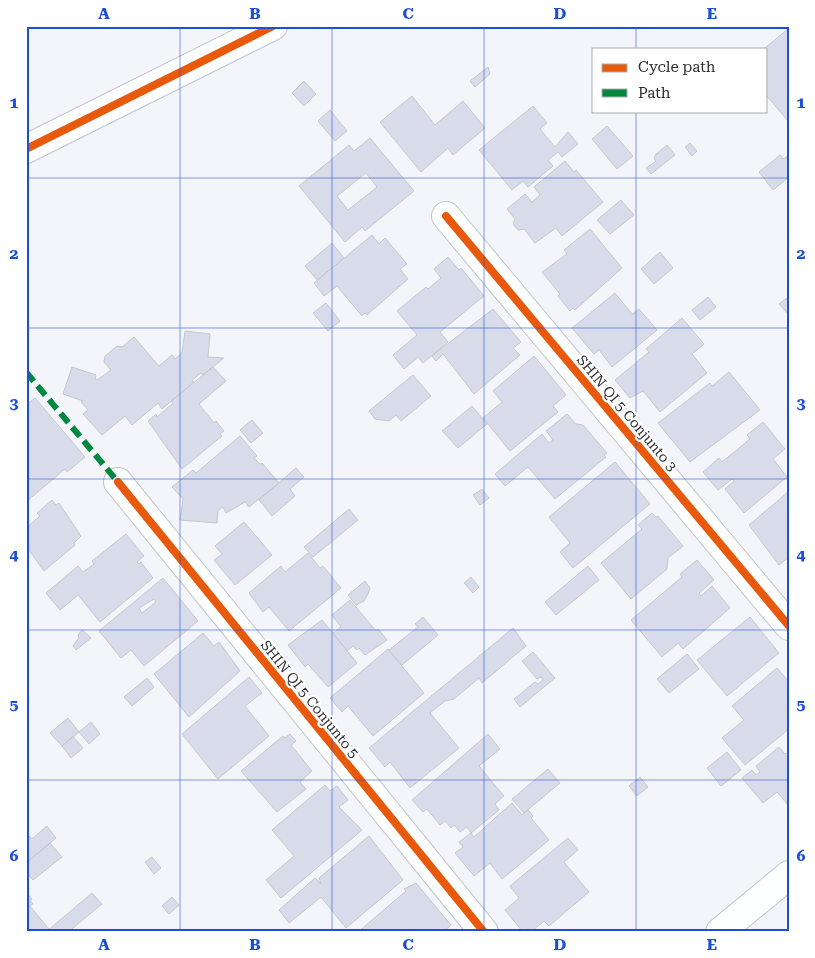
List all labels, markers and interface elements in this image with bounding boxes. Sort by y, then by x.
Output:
text: A [98,4,110,23]
text: B [249,4,261,23]
text: C [402,4,414,23]
text: D [554,4,567,23]
text: E [707,4,717,23]
legend [592,48,768,112]
text: Cycle path [638,58,716,76]
text: Path [638,84,671,102]
text: 1 [10,93,19,112]
text: 1 [797,93,806,112]
text: 2 [10,244,19,263]
text: 2 [797,244,806,263]
street label: SHIN QI 5 Conjunto 3 [574,352,680,474]
text: 3 [10,394,19,413]
text: 3 [797,394,806,413]
text: 4 [10,545,19,564]
text: 4 [797,545,806,564]
street label: SHIN QI 5 Conjunto 5 [258,637,362,761]
text: 5 [10,695,19,714]
text: 5 [797,695,806,714]
text: 6 [10,846,19,865]
text: 6 [797,846,806,865]
text: A [98,935,110,954]
text: B [249,935,261,954]
text: C [402,935,414,954]
text: D [554,935,567,954]
text: E [707,935,717,954]

